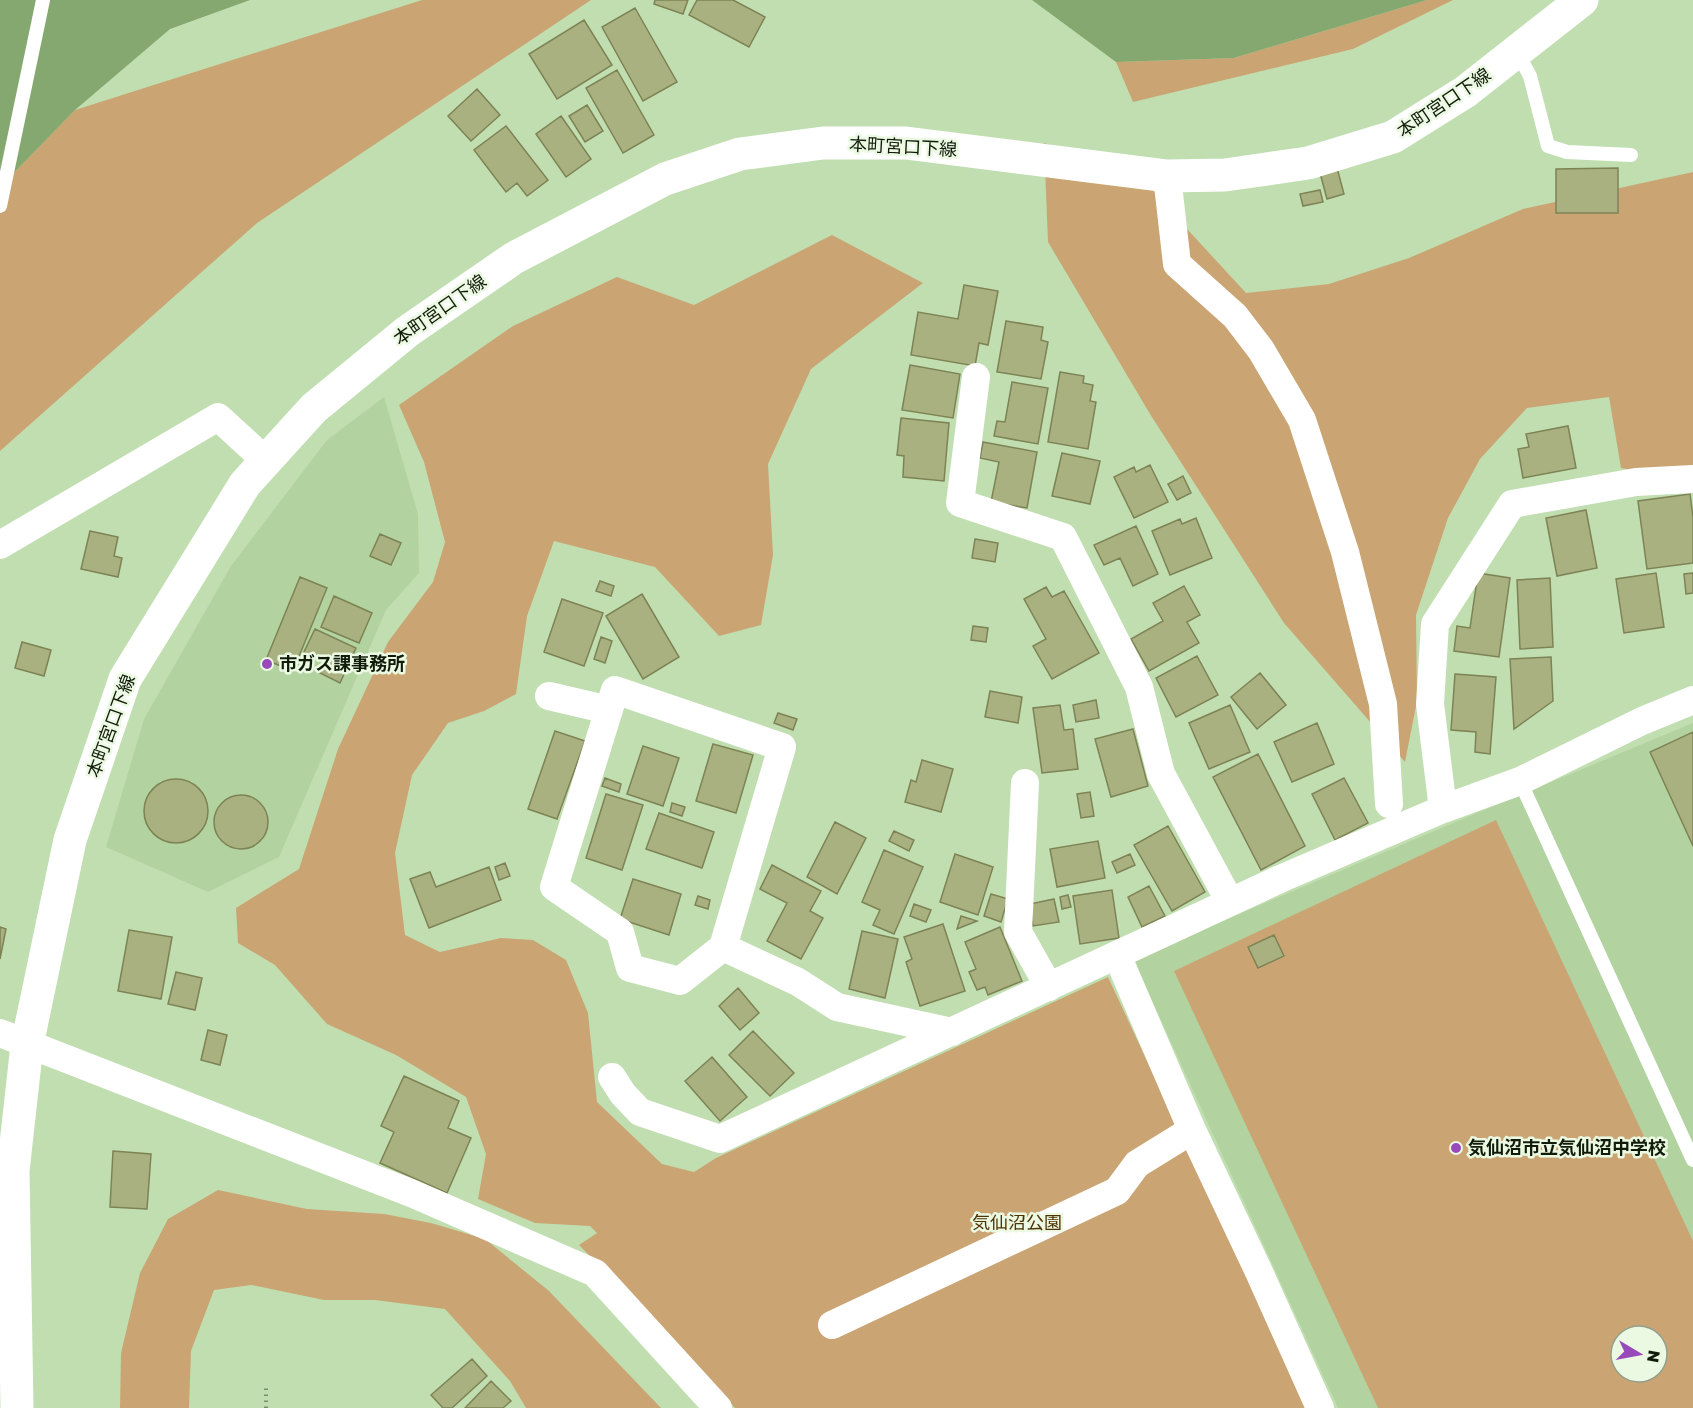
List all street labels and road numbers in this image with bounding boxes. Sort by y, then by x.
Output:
street label: 本町宮口下線 [1393,63,1494,141]
street label: 本町宮口下線 [849,132,958,160]
street label: 本町宮口下線 [389,269,490,349]
street label: 本町宮口下線 [81,671,139,780]

